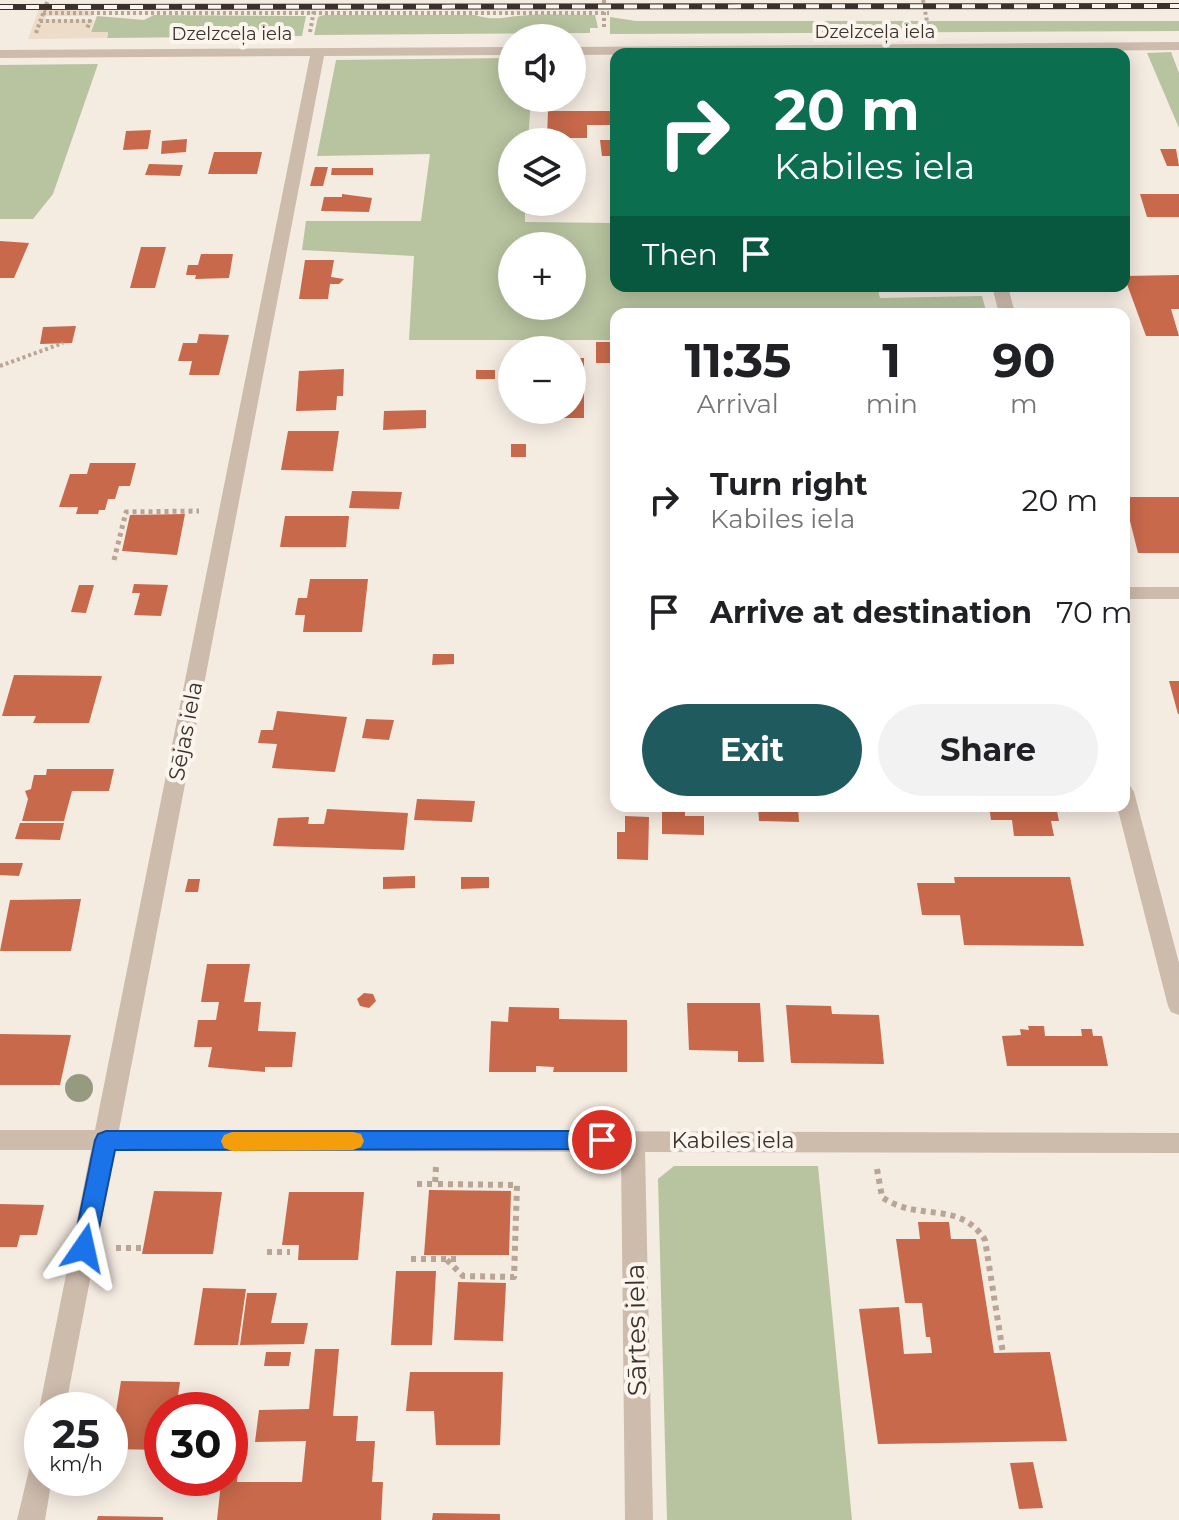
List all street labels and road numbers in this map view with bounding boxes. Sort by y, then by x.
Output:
street label: Dzelzceļa iela [815,21,935,44]
street label: Dzelzceļa iela [172,23,292,46]
street label: Sējas iela [163,679,208,783]
street label: Kabiles iela [672,1127,794,1154]
street label: Sārtes iela [619,1264,653,1396]

